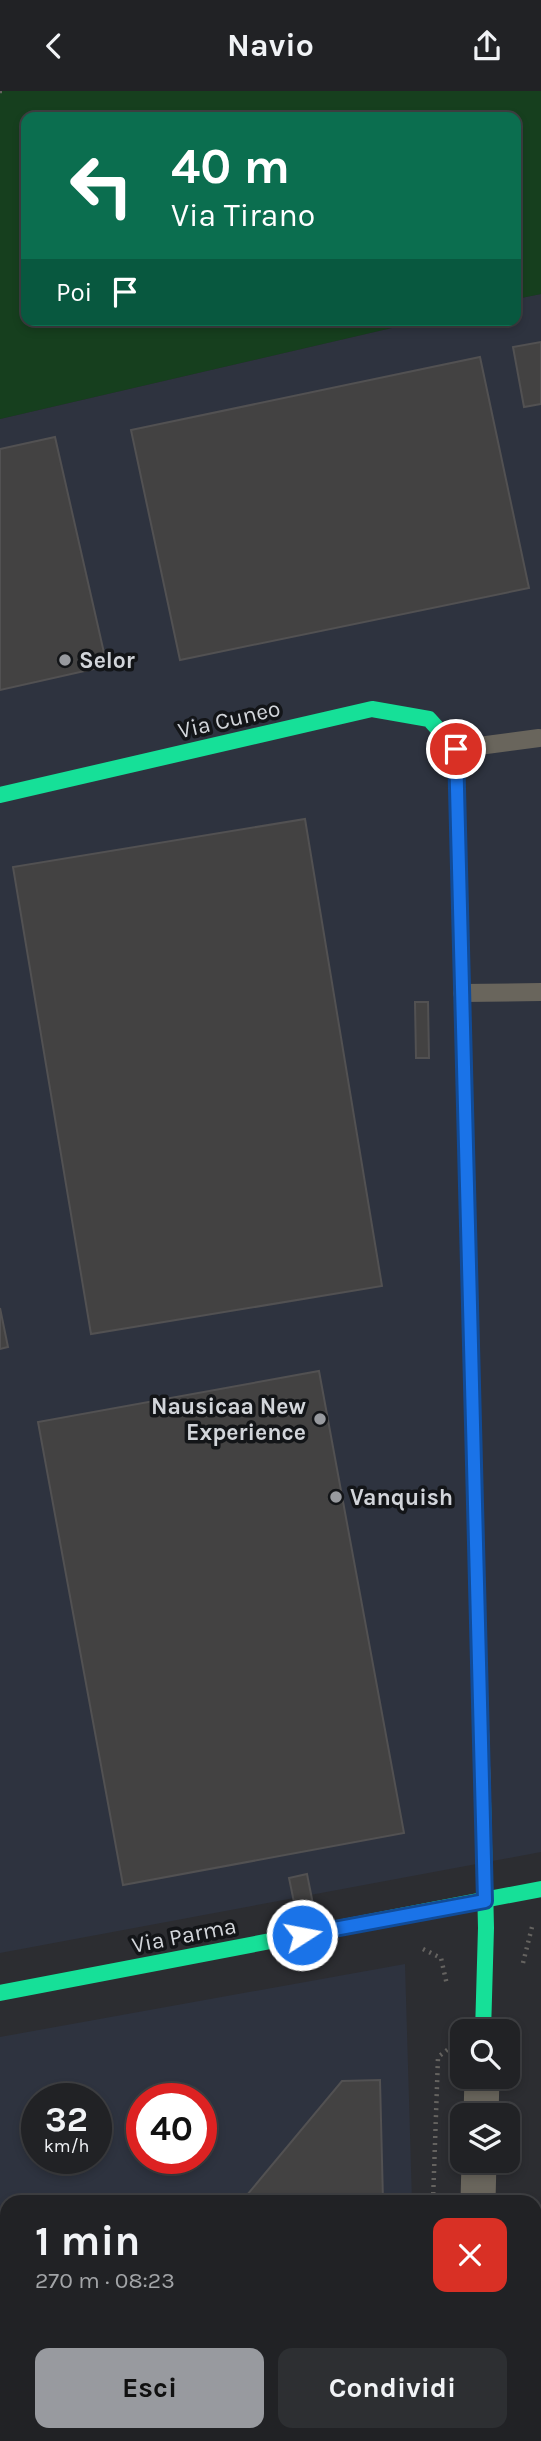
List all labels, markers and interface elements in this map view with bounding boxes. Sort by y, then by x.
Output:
icon: back [35,27,73,65]
text: Navio [227,27,314,64]
icon: share [468,27,506,65]
text: 40 m [171,138,290,195]
icon: left [56,140,147,231]
text: Via Tirano [171,197,315,234]
icon: arrive [106,273,144,311]
text: Poi [56,277,92,308]
place label: Selor [79,647,135,674]
marker: Selor [57,652,73,668]
street label: Via Cuneo [175,695,283,744]
pin [426,719,486,779]
icon: arrive [437,730,475,768]
place label: Nausicaa New Experience [151,1393,307,1446]
marker: Nausicaa New Experience [312,1411,328,1427]
place label: Vanquish [350,1484,453,1511]
marker: Vanquish [328,1489,344,1505]
position arrow [265,1898,339,1972]
street label: Via Parma [130,1912,239,1959]
map controls [450,2019,520,2173]
button: search [450,2019,520,2089]
speed limit sign: 40 [126,2083,217,2174]
text: 32 [45,2099,88,2140]
button: layers [450,2103,520,2173]
text: km/h [44,2135,89,2157]
text: 1 min [35,2216,140,2266]
button: close [433,2218,507,2292]
text: 270 m · 08:23 [35,2267,175,2294]
button: Esci [35,2348,264,2428]
button: Condividi [278,2348,507,2428]

